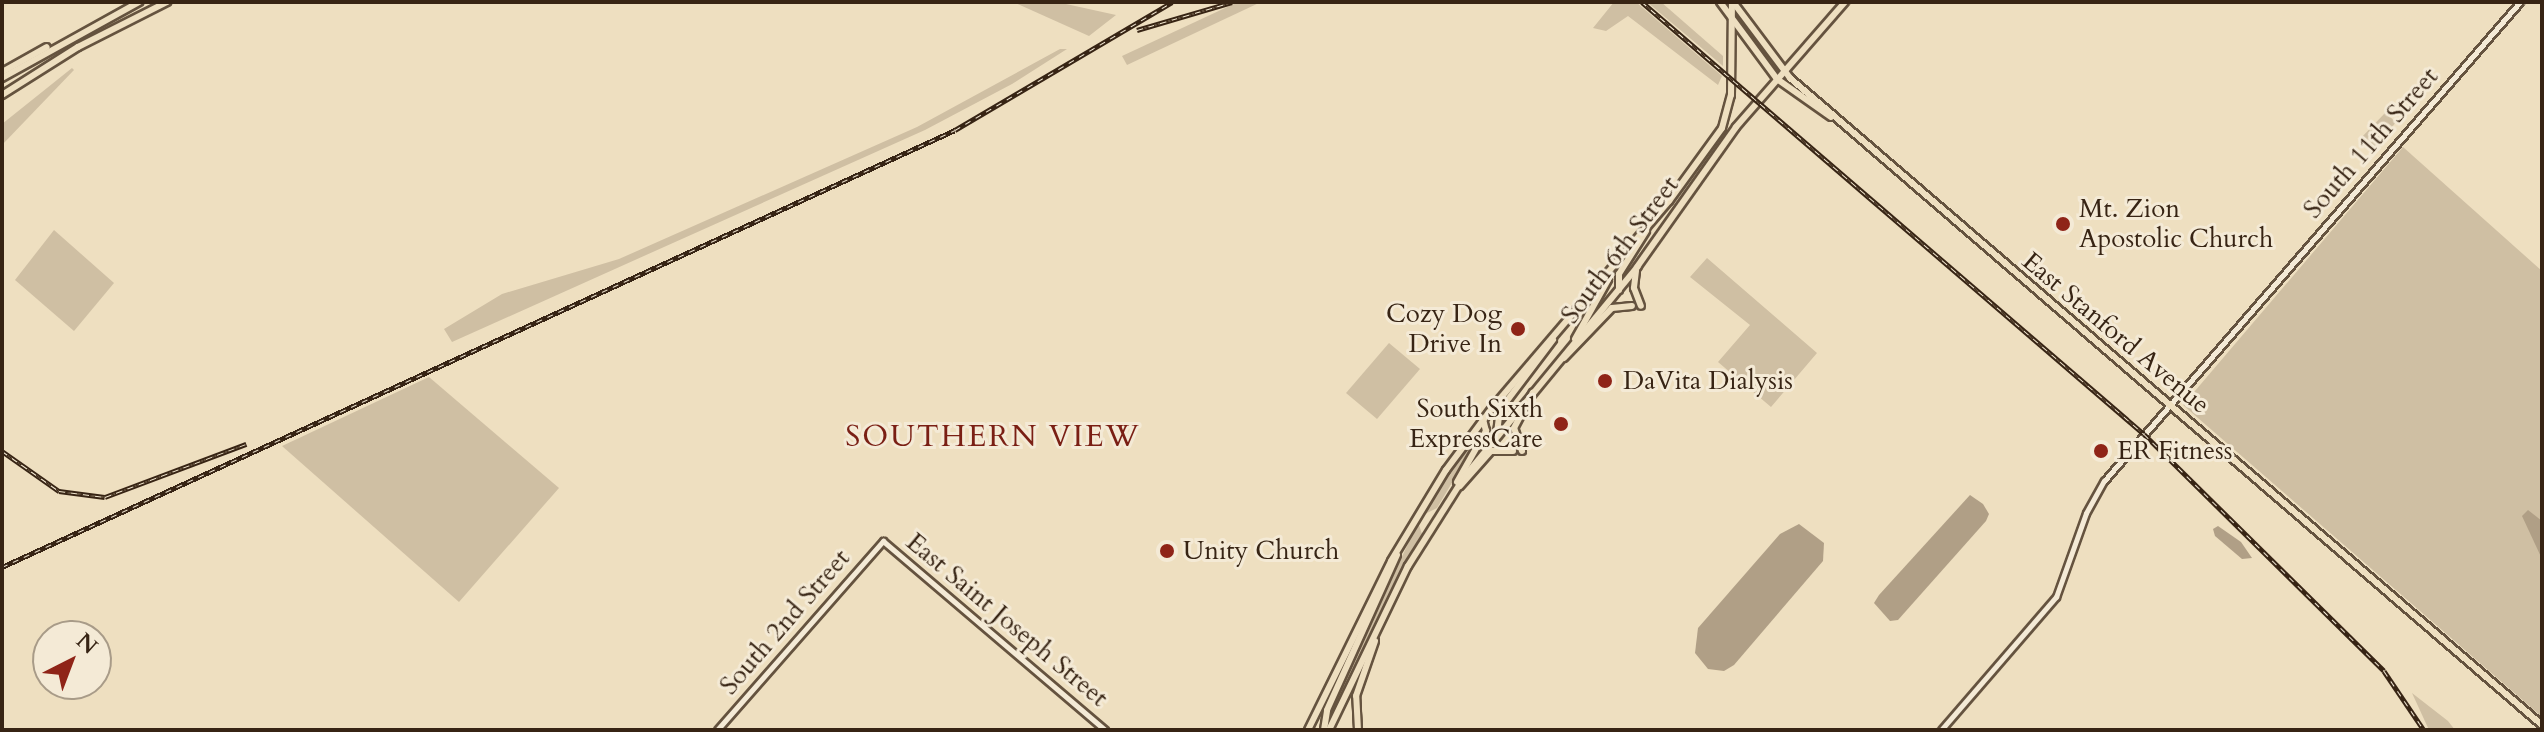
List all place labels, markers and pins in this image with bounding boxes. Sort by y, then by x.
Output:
place label: Mt. Zion Apostolic Church [2079,193,2273,254]
marker: Mt. Zion Apostolic Church [2054,215,2072,233]
place label: Cozy Dog Drive In [1386,298,1502,360]
marker: Cozy Dog Drive In [1509,320,1527,338]
place label: DaVita Dialysis [1623,365,1793,397]
marker: DaVita Dialysis [1594,370,1616,392]
place label: South Sixth ExpressCare [1409,393,1543,454]
marker: South Sixth ExpressCare [1550,413,1572,435]
place label: ER Fitness [2117,435,2232,467]
marker: ER Fitness [2092,442,2110,460]
place label: Unity Church [1183,535,1339,567]
marker: Unity Church [1158,542,1176,560]

